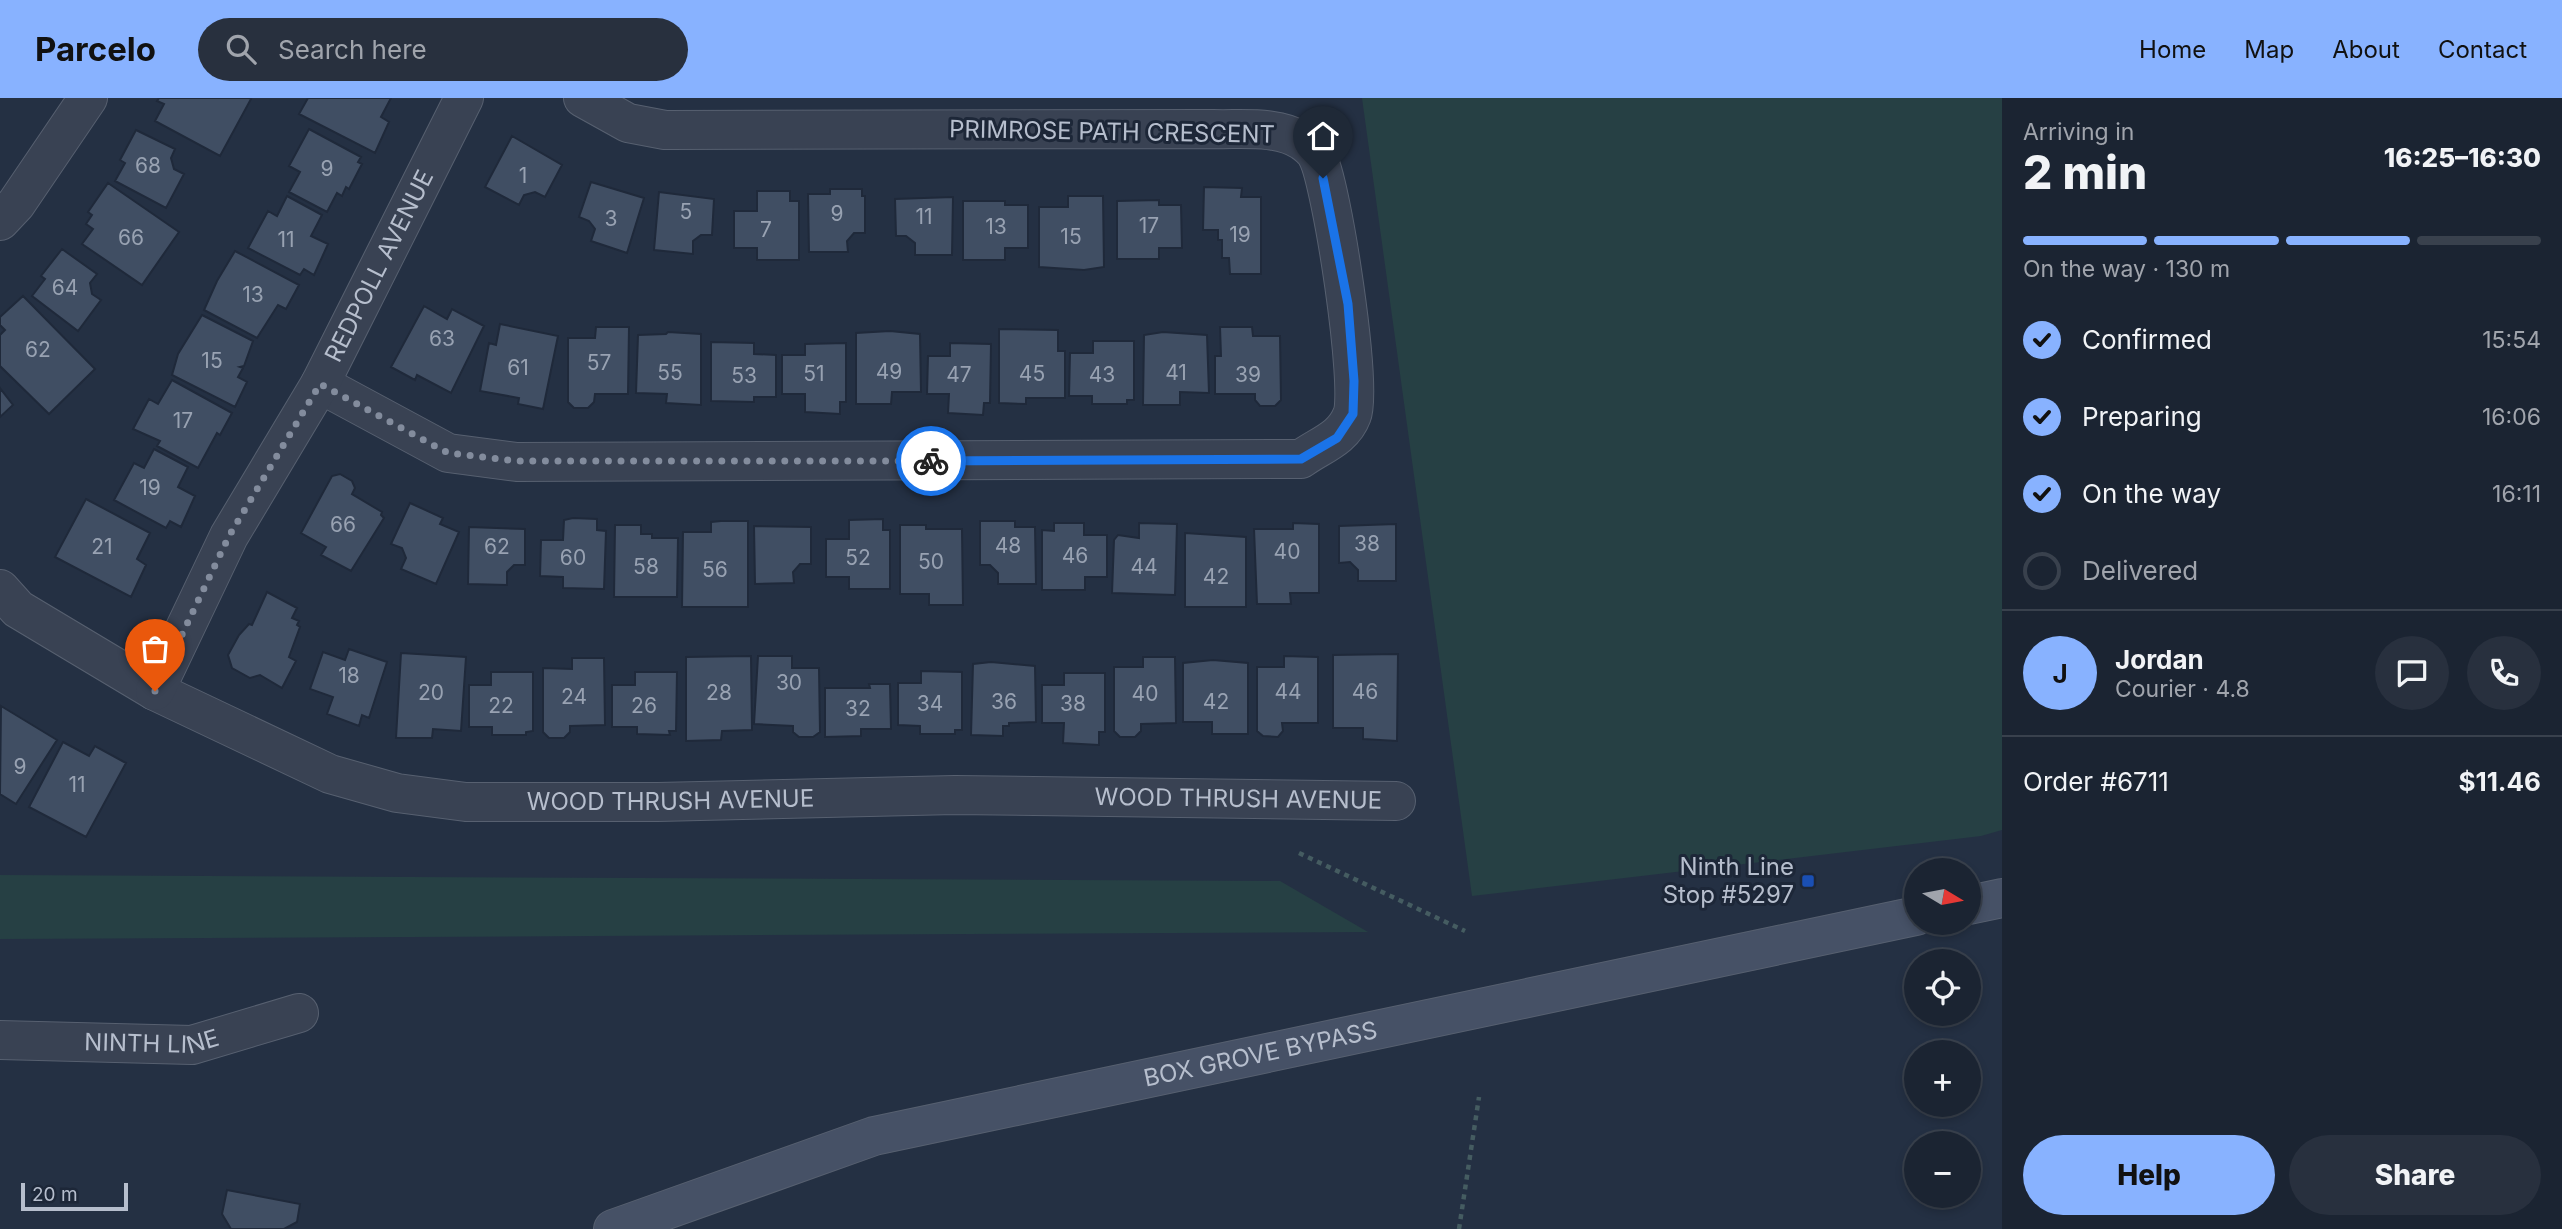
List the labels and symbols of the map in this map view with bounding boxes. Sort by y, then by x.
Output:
pin [1293,106,1353,178]
street label: PRIMROSE PATH CRESCENT [949,114,1275,149]
house number: 68 [135,153,161,178]
house number: 9 [320,156,334,181]
house number: 1 [519,163,527,188]
street label: REDPOLL AVENUE [319,165,439,367]
house number: 5 [680,199,692,224]
house number: 9 [830,201,844,226]
house number: 11 [915,204,933,229]
house number: 3 [605,206,617,231]
house number: 17 [1139,213,1159,238]
house number: 13 [985,214,1007,239]
house number: 7 [760,217,772,242]
house number: 19 [1229,222,1251,247]
house number: 15 [1060,224,1082,249]
house number: 66 [118,225,144,250]
house number: 11 [277,227,295,252]
house number: 64 [52,275,78,300]
house number: 13 [242,282,264,307]
house number: 63 [429,326,455,351]
house number: 62 [25,337,51,362]
house number: 15 [201,348,223,373]
house number: 57 [587,350,611,375]
house number: 61 [507,355,529,380]
house number: 49 [876,359,902,384]
house number: 55 [657,360,683,385]
house number: 41 [1165,360,1187,385]
house number: 51 [803,361,825,386]
house number: 45 [1019,361,1045,386]
house number: 47 [946,362,972,387]
house number: 43 [1089,362,1115,387]
house number: 39 [1235,362,1261,387]
house number: 53 [731,363,757,388]
house number: 17 [173,408,193,433]
courier [896,426,966,496]
house number: 19 [139,475,161,500]
house number: 66 [330,512,356,537]
house number: 38 [1354,531,1380,556]
house number: 48 [995,533,1021,558]
house number: 21 [91,534,113,559]
house number: 62 [484,534,510,559]
house number: 40 [1274,539,1300,564]
house number: 46 [1062,543,1088,568]
house number: 60 [560,545,586,570]
house number: 52 [845,545,871,570]
house number: 50 [918,549,944,574]
house number: 58 [633,554,659,579]
house number: 44 [1130,554,1158,579]
house number: 56 [702,557,728,582]
house number: 42 [1203,564,1229,589]
pin [125,619,185,691]
house number: 18 [338,663,360,688]
house number: 30 [776,670,802,695]
house number: 44 [1274,679,1302,704]
house number: 46 [1352,679,1378,704]
house number: 20 [418,680,444,705]
house number: 28 [706,680,732,705]
house number: 40 [1132,681,1158,706]
house number: 24 [561,684,587,709]
house number: 36 [991,689,1017,714]
house number: 42 [1203,689,1229,714]
house number: 34 [917,691,943,716]
house number: 38 [1060,691,1086,716]
house number: 22 [488,693,514,718]
house number: 26 [631,693,657,718]
house number: 32 [845,696,871,721]
house number: 9 [13,754,27,779]
house number: 11 [68,772,86,797]
street label: WOOD THRUSH AVENUE [1095,782,1382,815]
street label: WOOD THRUSH AVENUE [527,783,815,816]
place label: Ninth Line Stop #5297 [1663,852,1794,909]
north arrow [1904,858,1981,934]
marker: Ninth Line Stop #5297 [1800,873,1816,889]
street label: BOX GROVE BYPASS [1141,1015,1380,1093]
street label: NINTH LINE [84,1023,222,1060]
scale bar [21,1180,128,1212]

